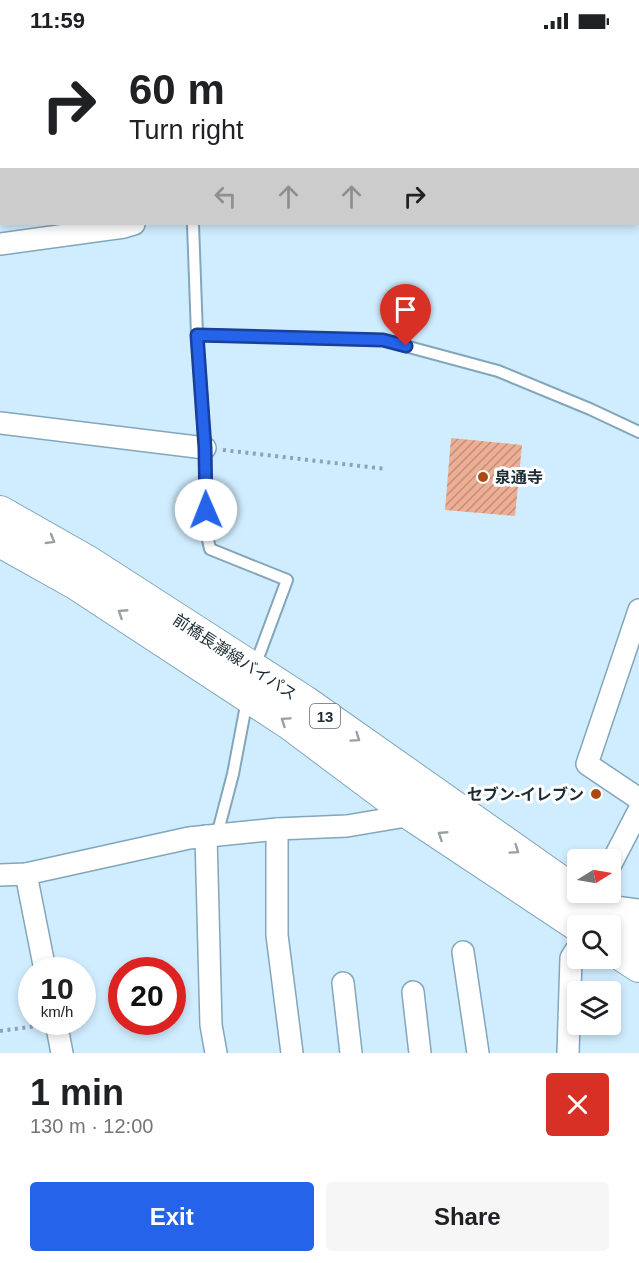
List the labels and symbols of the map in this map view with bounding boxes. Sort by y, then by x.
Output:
pin [380,284,431,346]
place label: 泉通寺 [495,469,543,486]
marker: 泉通寺 [476,470,490,484]
position arrow [174,478,238,542]
one-way arrow [45,533,55,545]
one-way arrow [118,609,128,621]
street label: 前橋長瀞線バイパス [170,611,300,703]
road number: 13 [310,704,340,728]
one-way arrow [280,717,291,728]
one-way arrow [349,731,360,742]
place label: セブン-イレブン [467,786,584,803]
marker: セブン-イレブン [589,787,603,801]
one-way arrow [438,832,449,843]
one-way arrow [508,843,519,854]
north arrow [567,849,621,903]
speed limit sign: 20 [108,957,186,1035]

